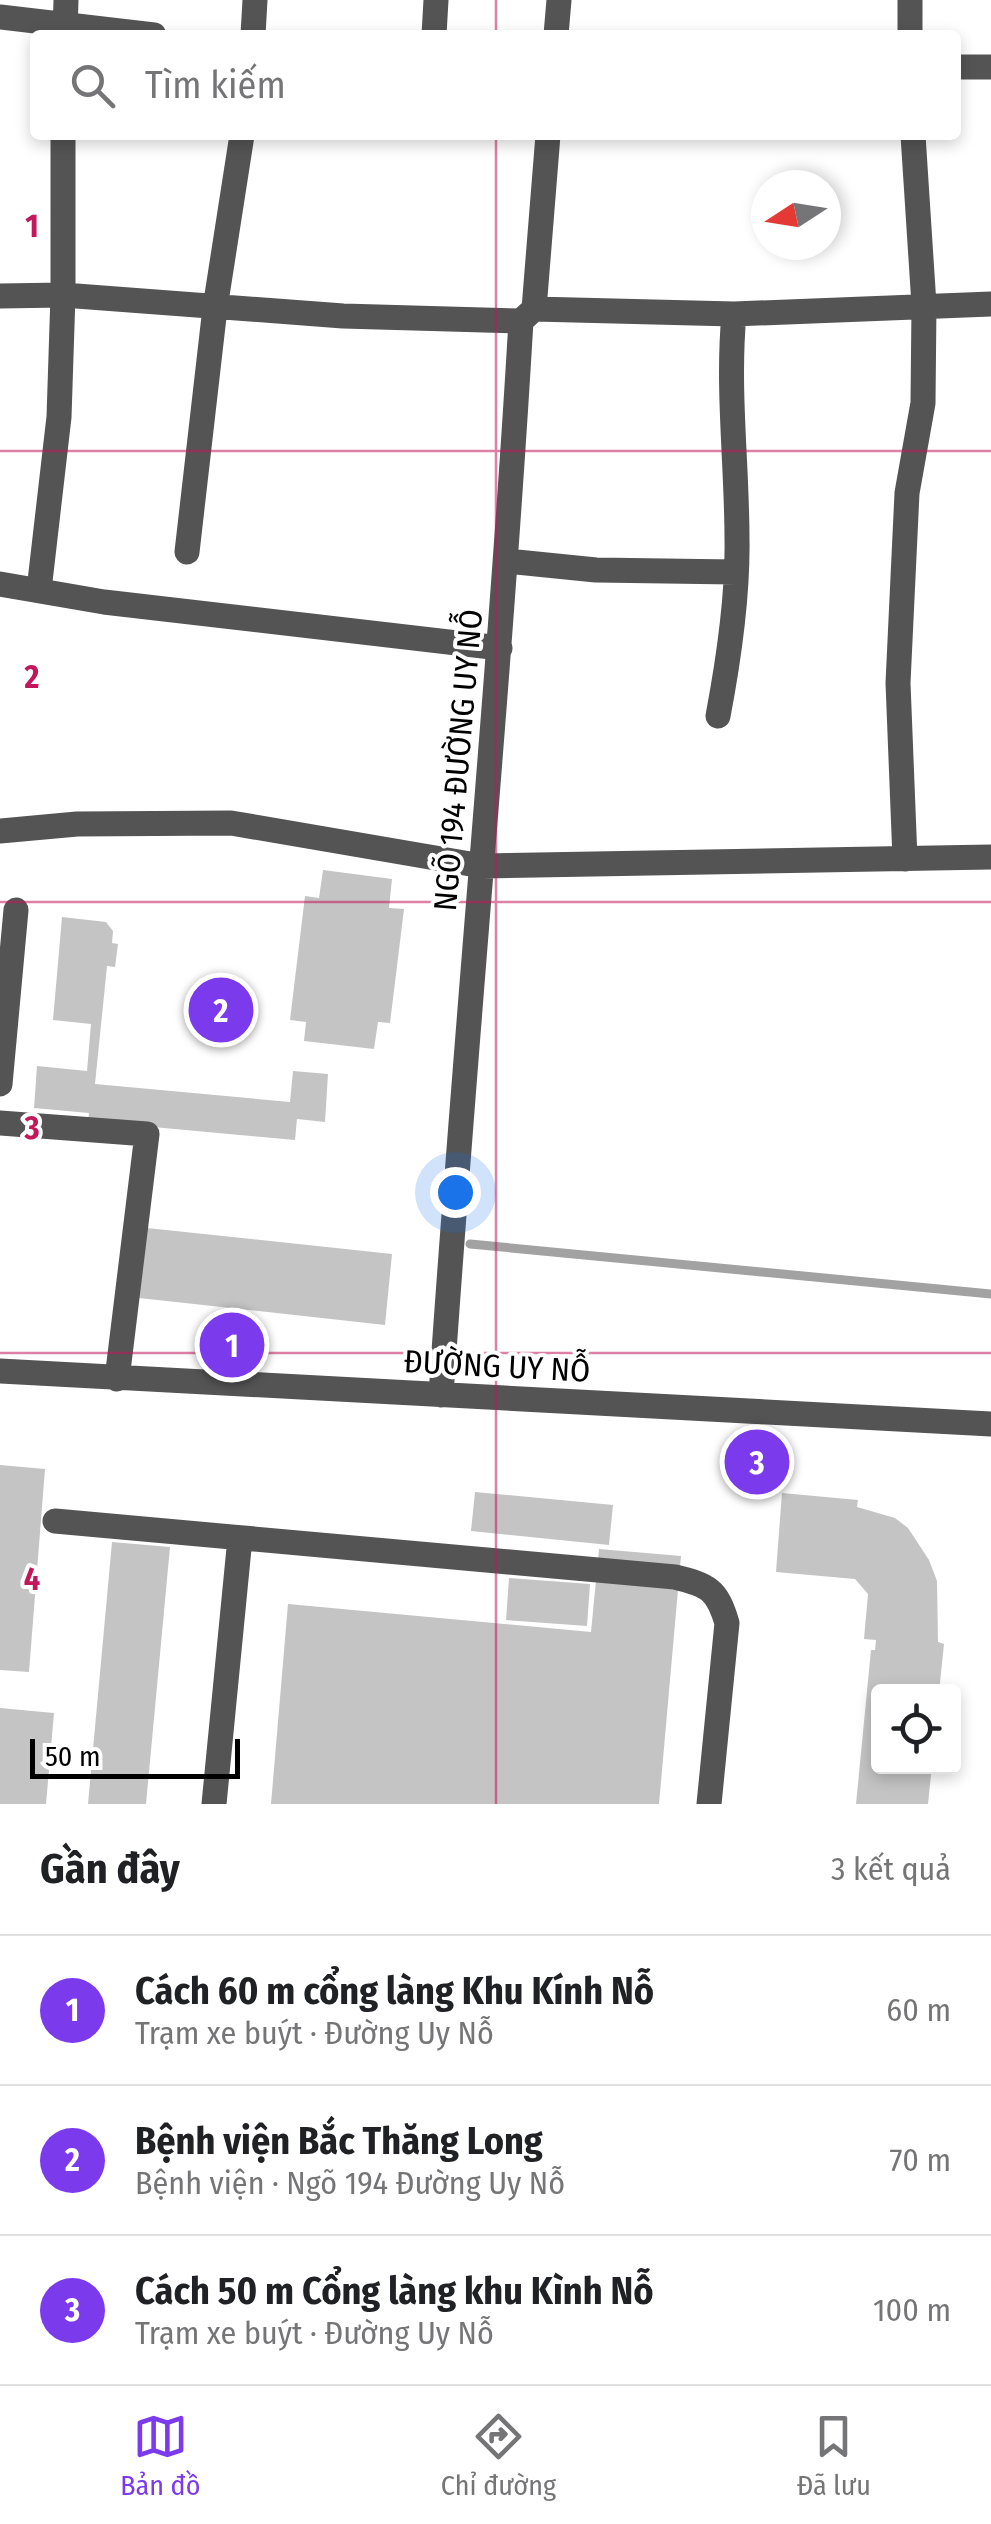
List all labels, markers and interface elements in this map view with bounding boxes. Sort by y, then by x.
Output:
search box [30,30,961,140]
icon: search [65,58,120,113]
text: Tìm kiếm [145,62,286,108]
north arrow [751,170,841,260]
text: 1 [25,207,39,245]
street label: NGÕ 194 ĐƯỜNG UY NỖ [423,607,490,912]
text: 2 [24,658,40,696]
pin: 2 [188,972,254,1048]
text: 3 [23,1109,40,1147]
your location [430,1167,481,1218]
pin: 1 [200,1308,264,1382]
street label: ĐƯỜNG UY NỖ [403,1339,591,1390]
pin: 3 [724,1424,790,1500]
text: 4 [24,1560,40,1598]
map controls [871,1684,961,1774]
button: locate [871,1684,961,1774]
scale bar [30,1734,240,1778]
text: 50 m [45,1740,101,1773]
text: Gần đây [40,1844,180,1894]
text: 3 kết quả [831,1850,951,1888]
text: Cách 60 m cổng làng Khu Kính Nỗ [135,1968,654,2014]
text: 1 [66,1991,79,2029]
text: 60 m [886,1991,951,2029]
text: Trạm xe buýt · Đường Uy Nỗ [135,2014,494,2052]
text: Bệnh viện Bắc Thăng Long [135,2118,543,2164]
text: 2 [65,2141,80,2179]
text: 70 m [890,2141,951,2179]
text: Bệnh viện · Ngõ 194 Đường Uy Nỗ [135,2164,565,2202]
text: Cách 50 m Cổng làng khu Kình Nỗ [135,2268,654,2314]
text: 3 [65,2291,80,2329]
text: 100 m [873,2291,951,2329]
text: Trạm xe buýt · Đường Uy Nỗ [135,2314,494,2352]
tab: Bản đồ [120,2409,200,2502]
tab: Chỉ đường [441,2409,556,2502]
tab: Đã lưu [797,2409,871,2502]

